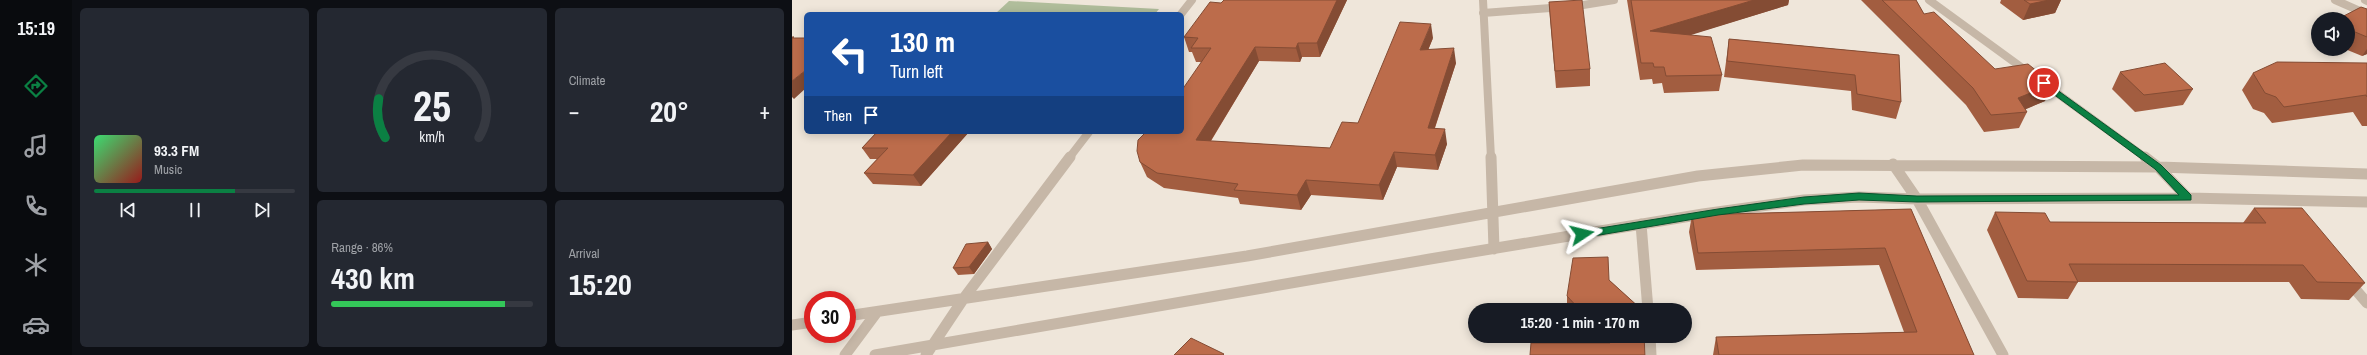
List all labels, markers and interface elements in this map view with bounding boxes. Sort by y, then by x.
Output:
map controls [2311,12,2355,56]
button: sound [2311,12,2355,56]
text: 15:19 [17,16,55,41]
text: 130 m [890,23,955,61]
icon: left [824,28,876,80]
text: Turn left [890,59,943,84]
pin [2027,66,2061,100]
icon: directions [22,72,50,100]
text: Climate [569,72,605,89]
icon: arrive [2033,72,2055,94]
text: 25 [413,78,451,134]
text: 20° [650,91,689,131]
text: − [569,96,579,126]
text: + [759,96,770,126]
icon: arrive [860,104,882,126]
text: Then [824,105,852,126]
text: km/h [419,126,445,145]
icon: music [22,132,50,160]
text: 93.3 FM [154,140,199,161]
text: Music [154,161,182,178]
icon: phone [22,192,50,220]
icon: previous [117,199,139,221]
icon: pause [184,199,206,221]
icon: next [251,199,273,221]
position arrow [1561,213,1603,255]
text: Range · 86% [331,239,393,256]
text: Arrival [569,245,599,262]
icon: climate [22,251,50,279]
text: 430 km [331,258,415,298]
text: 15:20 [569,264,632,304]
speed limit sign: 30 [804,291,856,343]
icon: car [22,311,50,339]
text: 15:20 · 1 min · 170 m [1521,312,1639,333]

